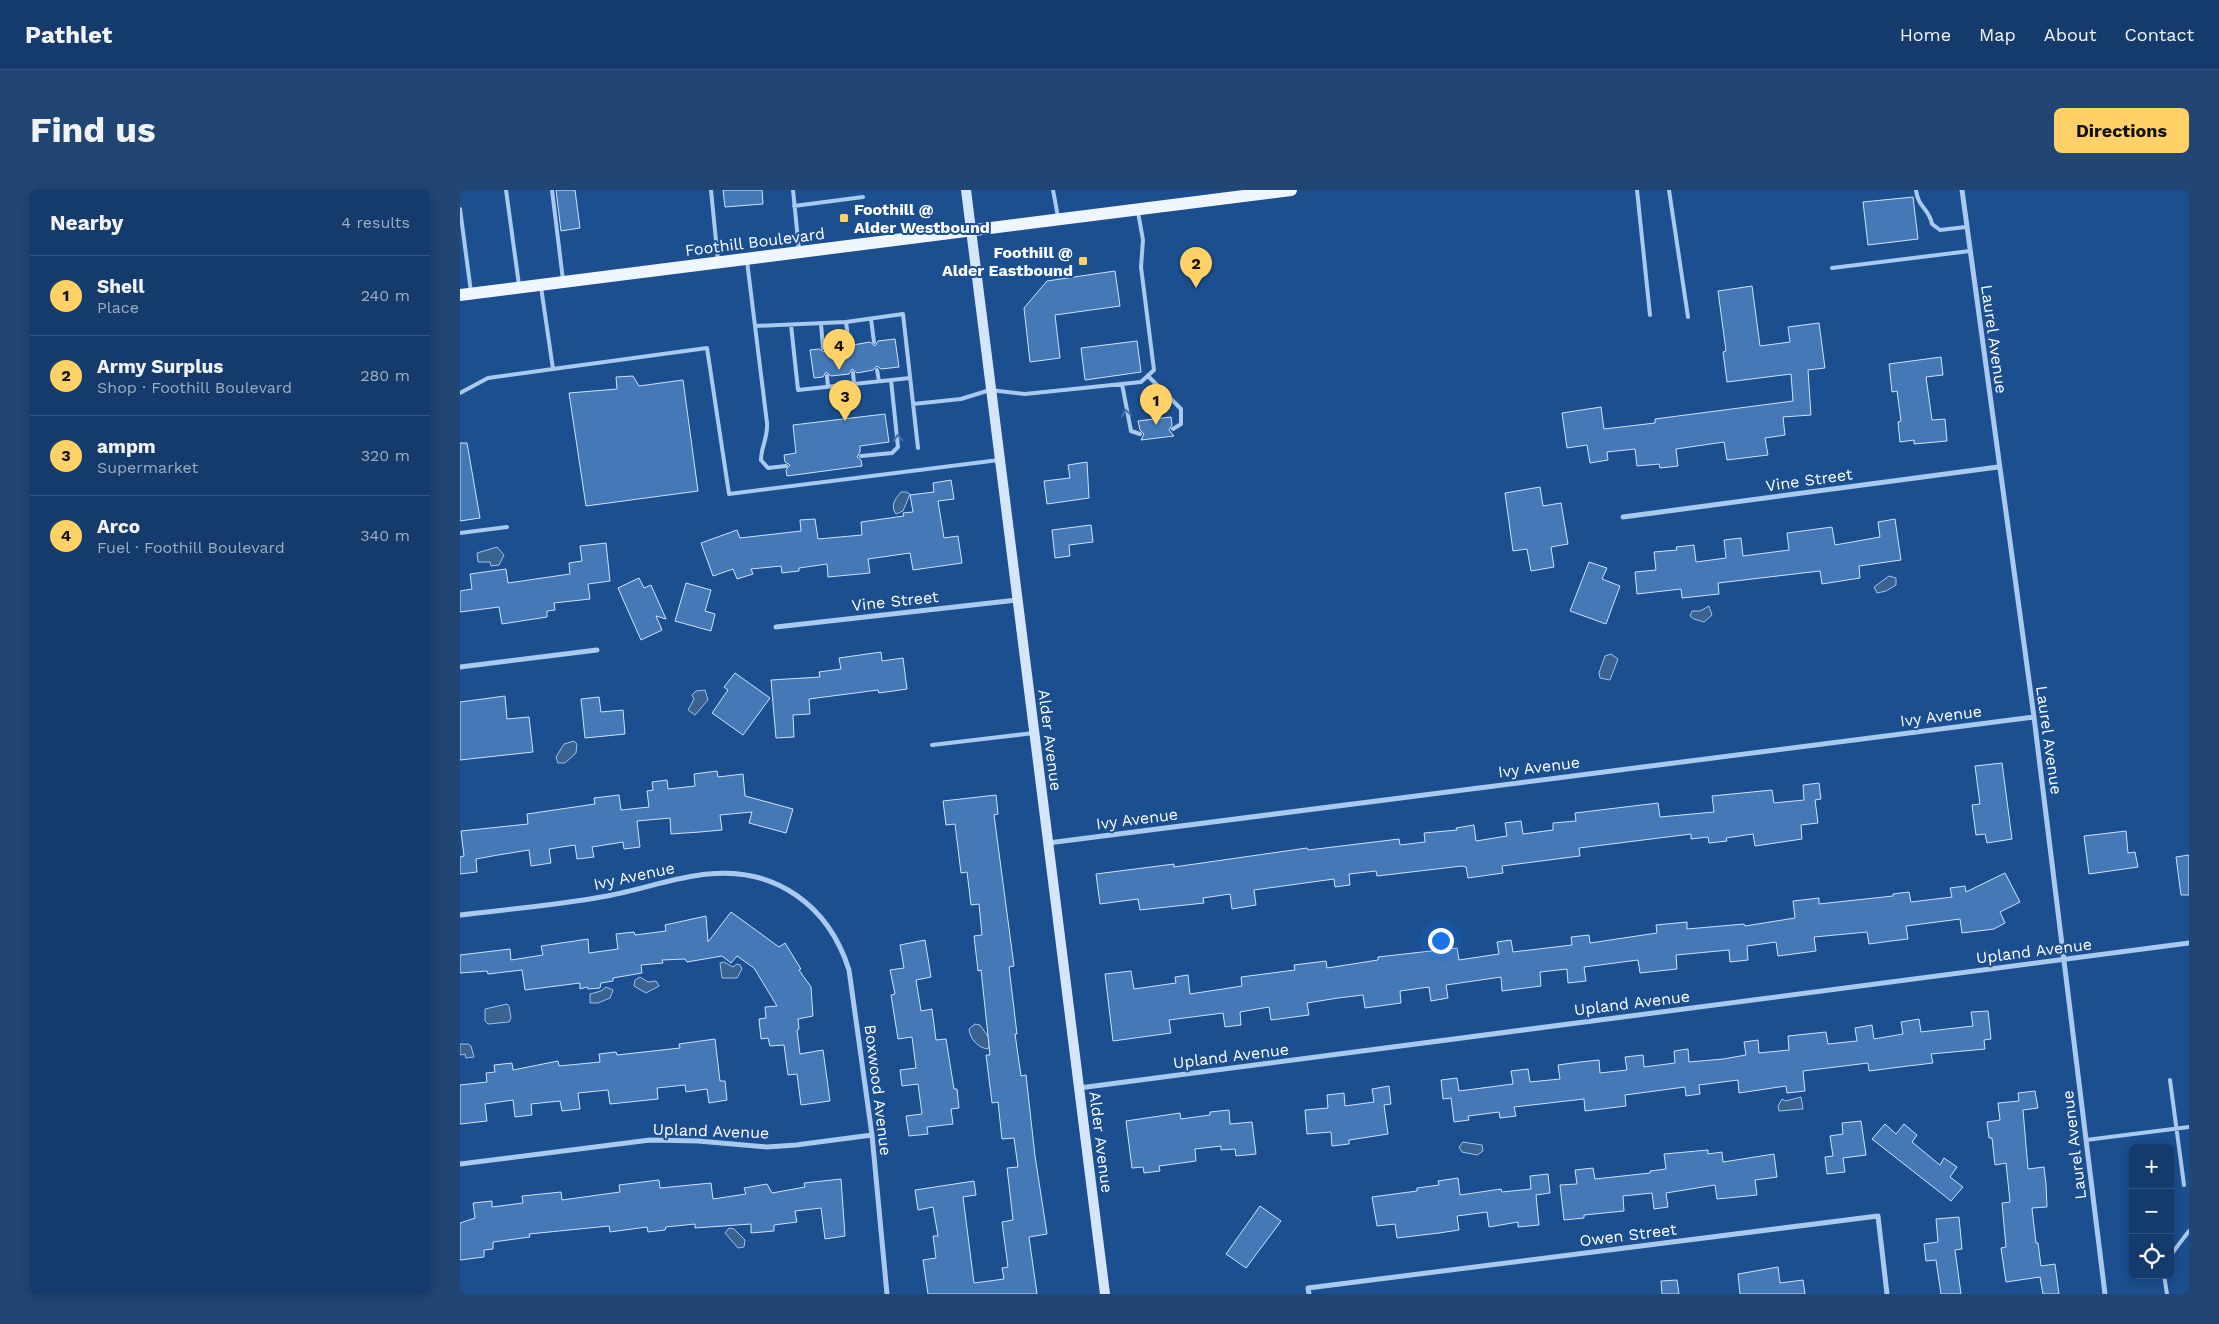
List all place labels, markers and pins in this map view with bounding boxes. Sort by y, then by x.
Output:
place label: Foothill @ Alder Westbound [854,200,990,237]
marker: Foothill @ Alder Westbound [838,212,850,224]
place label: Foothill @ Alder Eastbound [942,243,1073,280]
pin: 2 [1180,247,1212,288]
marker: Foothill @ Alder Eastbound [1077,255,1089,267]
pin: 4 [823,329,855,370]
pin: 3 [829,380,861,421]
pin: 1 [1140,384,1172,425]

